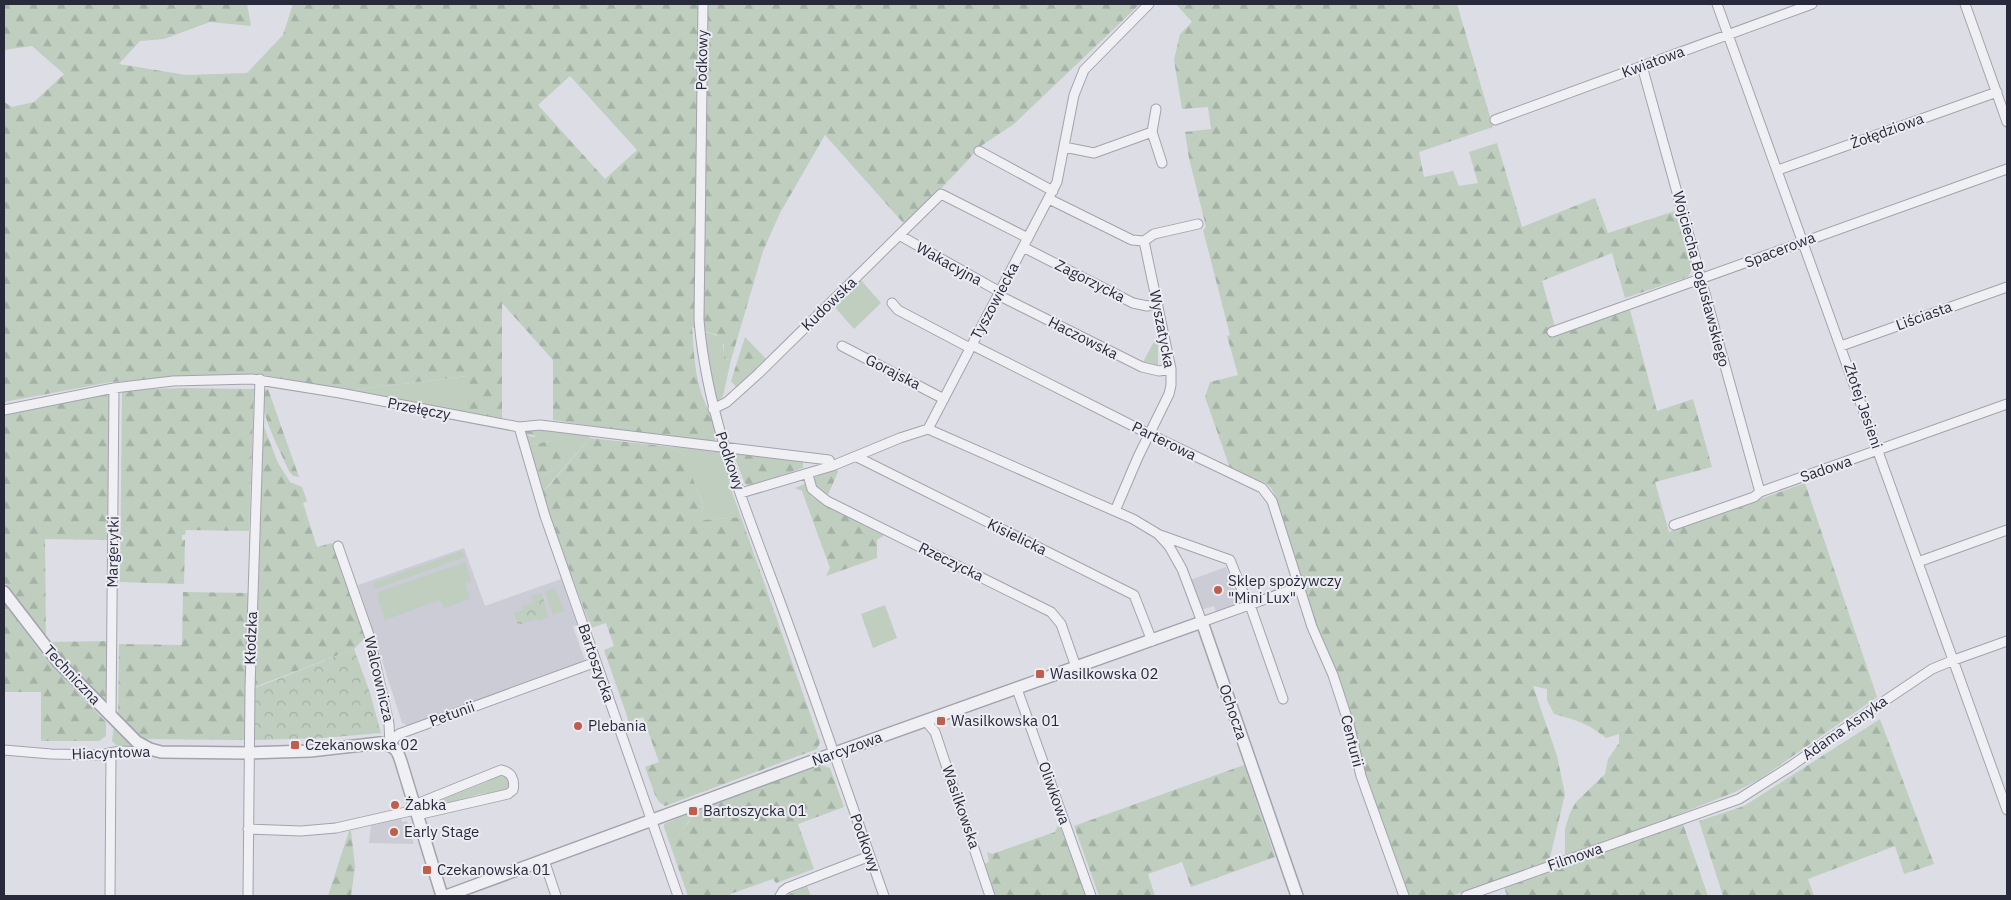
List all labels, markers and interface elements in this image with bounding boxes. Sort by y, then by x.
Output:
street label: Podkowy [691,29,712,91]
street label: Kwiatowa [1619,41,1687,82]
street label: Żołędziowa [1848,109,1926,153]
street label: Wojciecha Bogusławskiego [1669,189,1734,369]
street label: Spacerowa [1742,227,1818,272]
street label: Wakacyjna [913,238,986,289]
street label: Zagorzycka [1052,255,1128,306]
street label: Tyszowiecka [966,259,1023,343]
street label: Kudowska [797,273,860,335]
street label: Wyszatycka [1146,288,1179,369]
street label: Liściasta [1893,297,1954,334]
street label: Haczowska [1045,312,1121,363]
street label: Gorajska [863,350,924,393]
street label: Złotej Jesieni [1840,360,1887,451]
street label: Przełęczy [386,393,453,424]
street label: Parterowa [1129,417,1199,464]
street label: Podkowy [712,429,750,493]
street label: Sadowa [1798,451,1854,486]
street label: Kisielicka [984,514,1050,559]
street label: Margerytki [102,516,123,588]
street label: Rzeczycka [916,538,987,585]
place label: Sklep spożywczy "Mini Lux" [1228,571,1342,607]
marker: Sklep spożywczy "Mini Lux" [1212,584,1224,596]
street label: Kłodzka [240,611,261,665]
street label: Bartoszycka [574,621,619,705]
street label: Walcownicza [360,634,399,724]
street label: Techniczna [40,641,105,709]
place label: Wasilkowska 02 [1050,664,1159,683]
marker: Wasilkowska 02 [1034,668,1046,680]
street label: Ochocza [1215,682,1252,742]
street label: Adama Asnyka [1798,691,1891,764]
street label: Petunii [427,697,477,730]
place label: Wasilkowska 01 [951,711,1060,730]
street label: Centurii [1337,713,1368,769]
marker: Wasilkowska 01 [935,715,947,727]
place label: Plebania [588,716,646,735]
marker: Plebania [572,720,584,732]
street label: Narcyzowa [809,727,885,770]
place label: Czekanowska 02 [305,735,418,754]
marker: Czekanowska 02 [289,739,301,751]
street label: Hiacyntowa [71,742,151,763]
street label: Oliwkowa [1034,759,1075,827]
street label: Wasilkowska [938,763,985,851]
place label: Żabka [405,795,446,814]
marker: Żabka [389,799,401,811]
place label: Bartoszycka 01 [703,801,806,820]
marker: Bartoszycka 01 [687,805,699,817]
street label: Podkowy [846,811,885,875]
place label: Early Stage [404,822,479,841]
marker: Early Stage [388,826,400,838]
street label: Filmowa [1545,838,1605,875]
place label: Czekanowska 01 [437,860,550,879]
marker: Czekanowska 01 [421,864,433,876]

